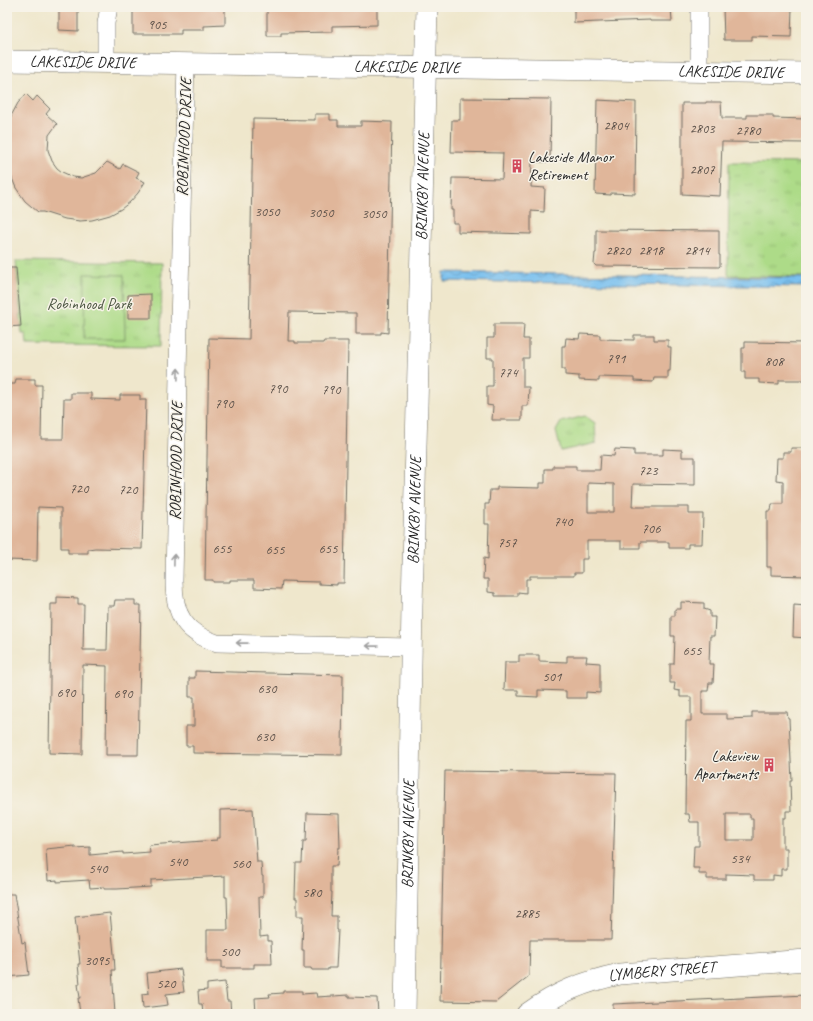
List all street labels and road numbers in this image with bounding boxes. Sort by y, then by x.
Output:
street label: LAKESIDE DRIVE [30,51,139,73]
street label: LAKESIDE DRIVE [354,56,462,78]
street label: LAKESIDE DRIVE [678,61,786,83]
street label: ROBINHOOD DRIVE [172,75,196,197]
street label: BRINKBY AVENUE [411,130,434,241]
street label: ROBINHOOD DRIVE [165,399,187,520]
street label: BRINKBY AVENUE [403,454,426,564]
street label: BRINKBY AVENUE [397,778,419,888]
street label: LYMBERY STREET [606,957,720,986]

